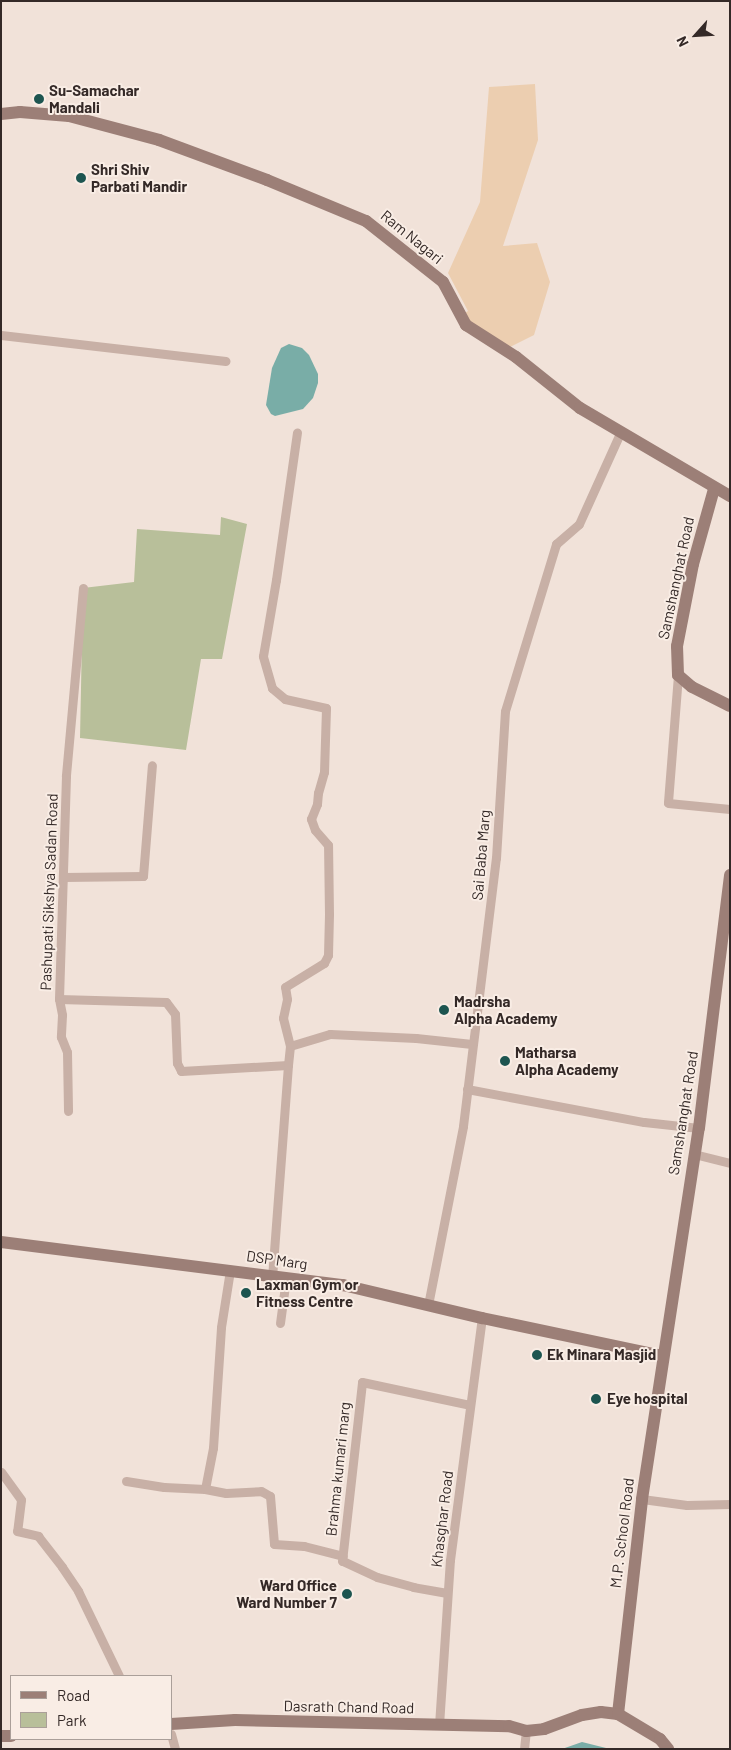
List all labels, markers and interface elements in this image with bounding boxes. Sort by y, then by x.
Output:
north arrow [671,10,721,60]
text: N [672,34,692,50]
place label: Su-Samachar Mandali [49,81,139,116]
marker: Su-Samachar Mandali [33,93,45,105]
place label: Shri Shiv Parbati Mandir [91,160,187,195]
marker: Shri Shiv Parbati Mandir [75,172,87,184]
street label: Ram Nagari [377,206,447,268]
street label: Samshanghat Road [654,515,698,641]
street label: Pashupati Sikshya Sadan Road [37,793,61,991]
street label: Sai Baba Marg [468,809,494,901]
place label: Madrsha Alpha Academy [454,992,558,1027]
marker: Madrsha Alpha Academy [438,1004,450,1016]
place label: Matharsa Alpha Academy [515,1043,619,1078]
street label: Samshanghat Road [664,1050,702,1176]
marker: Matharsa Alpha Academy [499,1055,511,1067]
street label: DSP Marg [245,1247,309,1273]
place label: Laxman Gym or Fitness Centre [256,1275,359,1310]
marker: Laxman Gym or Fitness Centre [240,1287,252,1299]
place label: Ek Minara Masjid [547,1346,656,1364]
marker: Ek Minara Masjid [531,1349,543,1361]
place label: Eye hospital [607,1390,688,1408]
marker: Eye hospital [589,1392,603,1406]
street label: Brahma kumari marg [322,1401,354,1537]
street label: Khasghar Road [427,1470,457,1568]
street label: M.P. School Road [606,1477,638,1589]
place label: Ward Office Ward Number 7 [236,1576,337,1611]
marker: Ward Office Ward Number 7 [341,1588,353,1600]
legend [10,1675,172,1740]
text: Road [57,1686,90,1704]
street label: Dasrath Chand Road [283,1697,415,1717]
text: Park [57,1711,86,1729]

